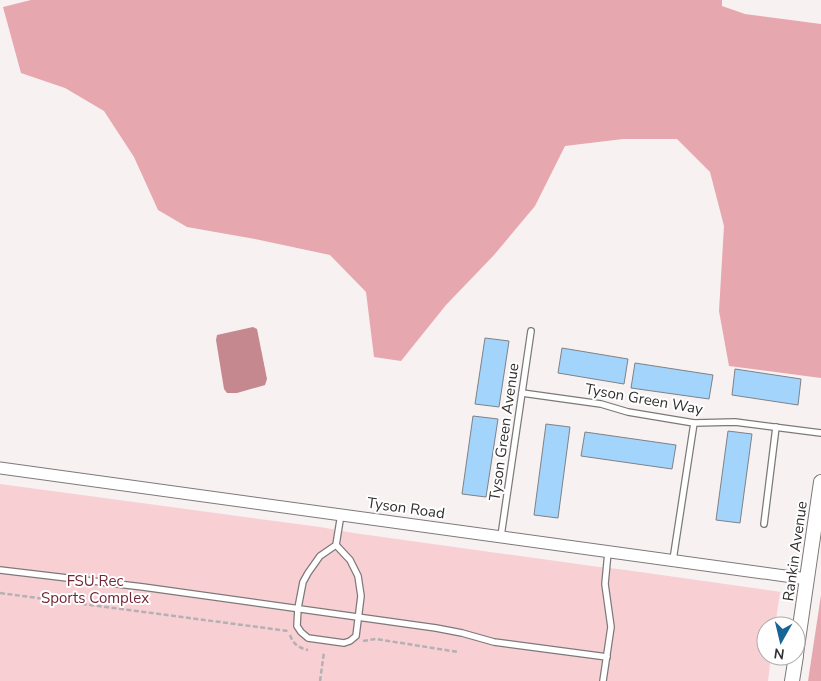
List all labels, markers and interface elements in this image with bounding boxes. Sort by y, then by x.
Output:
street label: Tyson Green Avenue [484,362,524,502]
street label: Tyson Green Way [584,379,705,419]
street label: Tyson Road [366,493,446,523]
street label: Rankin Avenue [778,500,812,602]
park label: FSU Rec Sports Complex [41,571,149,608]
north arrow [756,616,806,666]
text: N [773,643,786,664]

